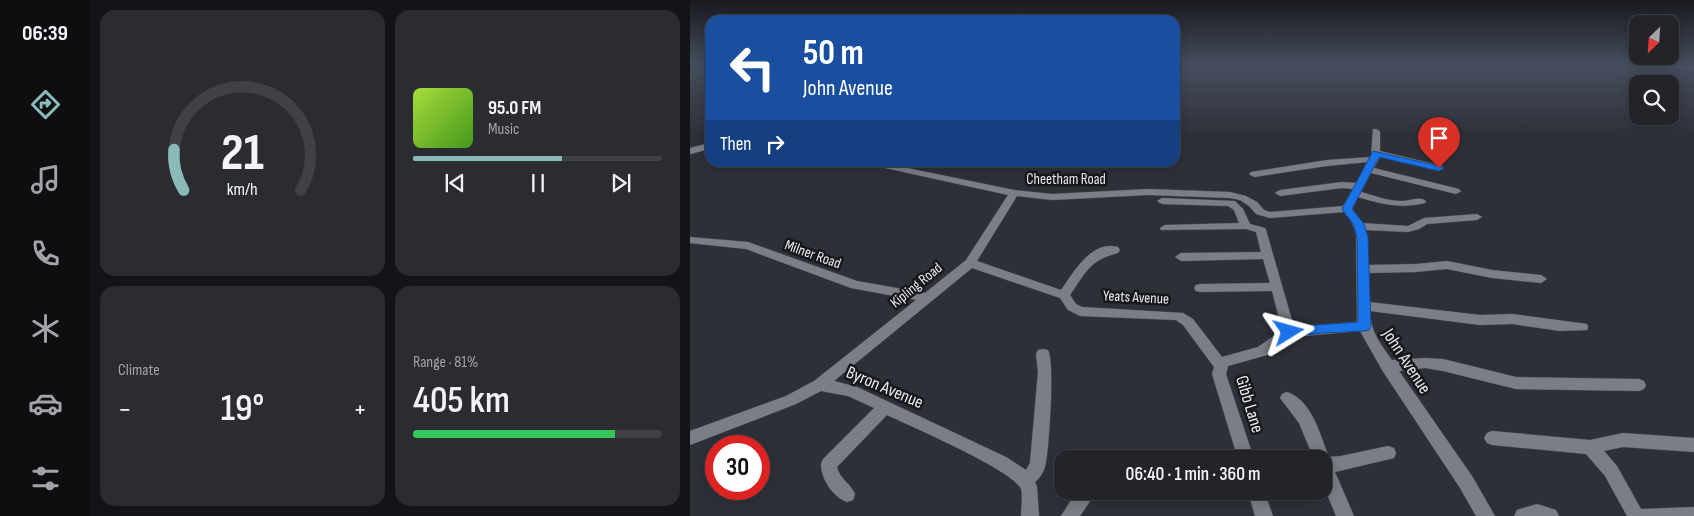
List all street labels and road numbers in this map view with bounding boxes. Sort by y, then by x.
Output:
street label: Cheetham Road [1026,170,1106,189]
street label: Milner Road [782,236,844,273]
street label: Kipling Road [886,259,946,312]
street label: Yeats Avenue [1102,286,1170,309]
street label: John Avenue [1377,324,1435,398]
street label: Byron Avenue [843,362,927,413]
street label: Gibb Lane [1231,373,1268,435]

